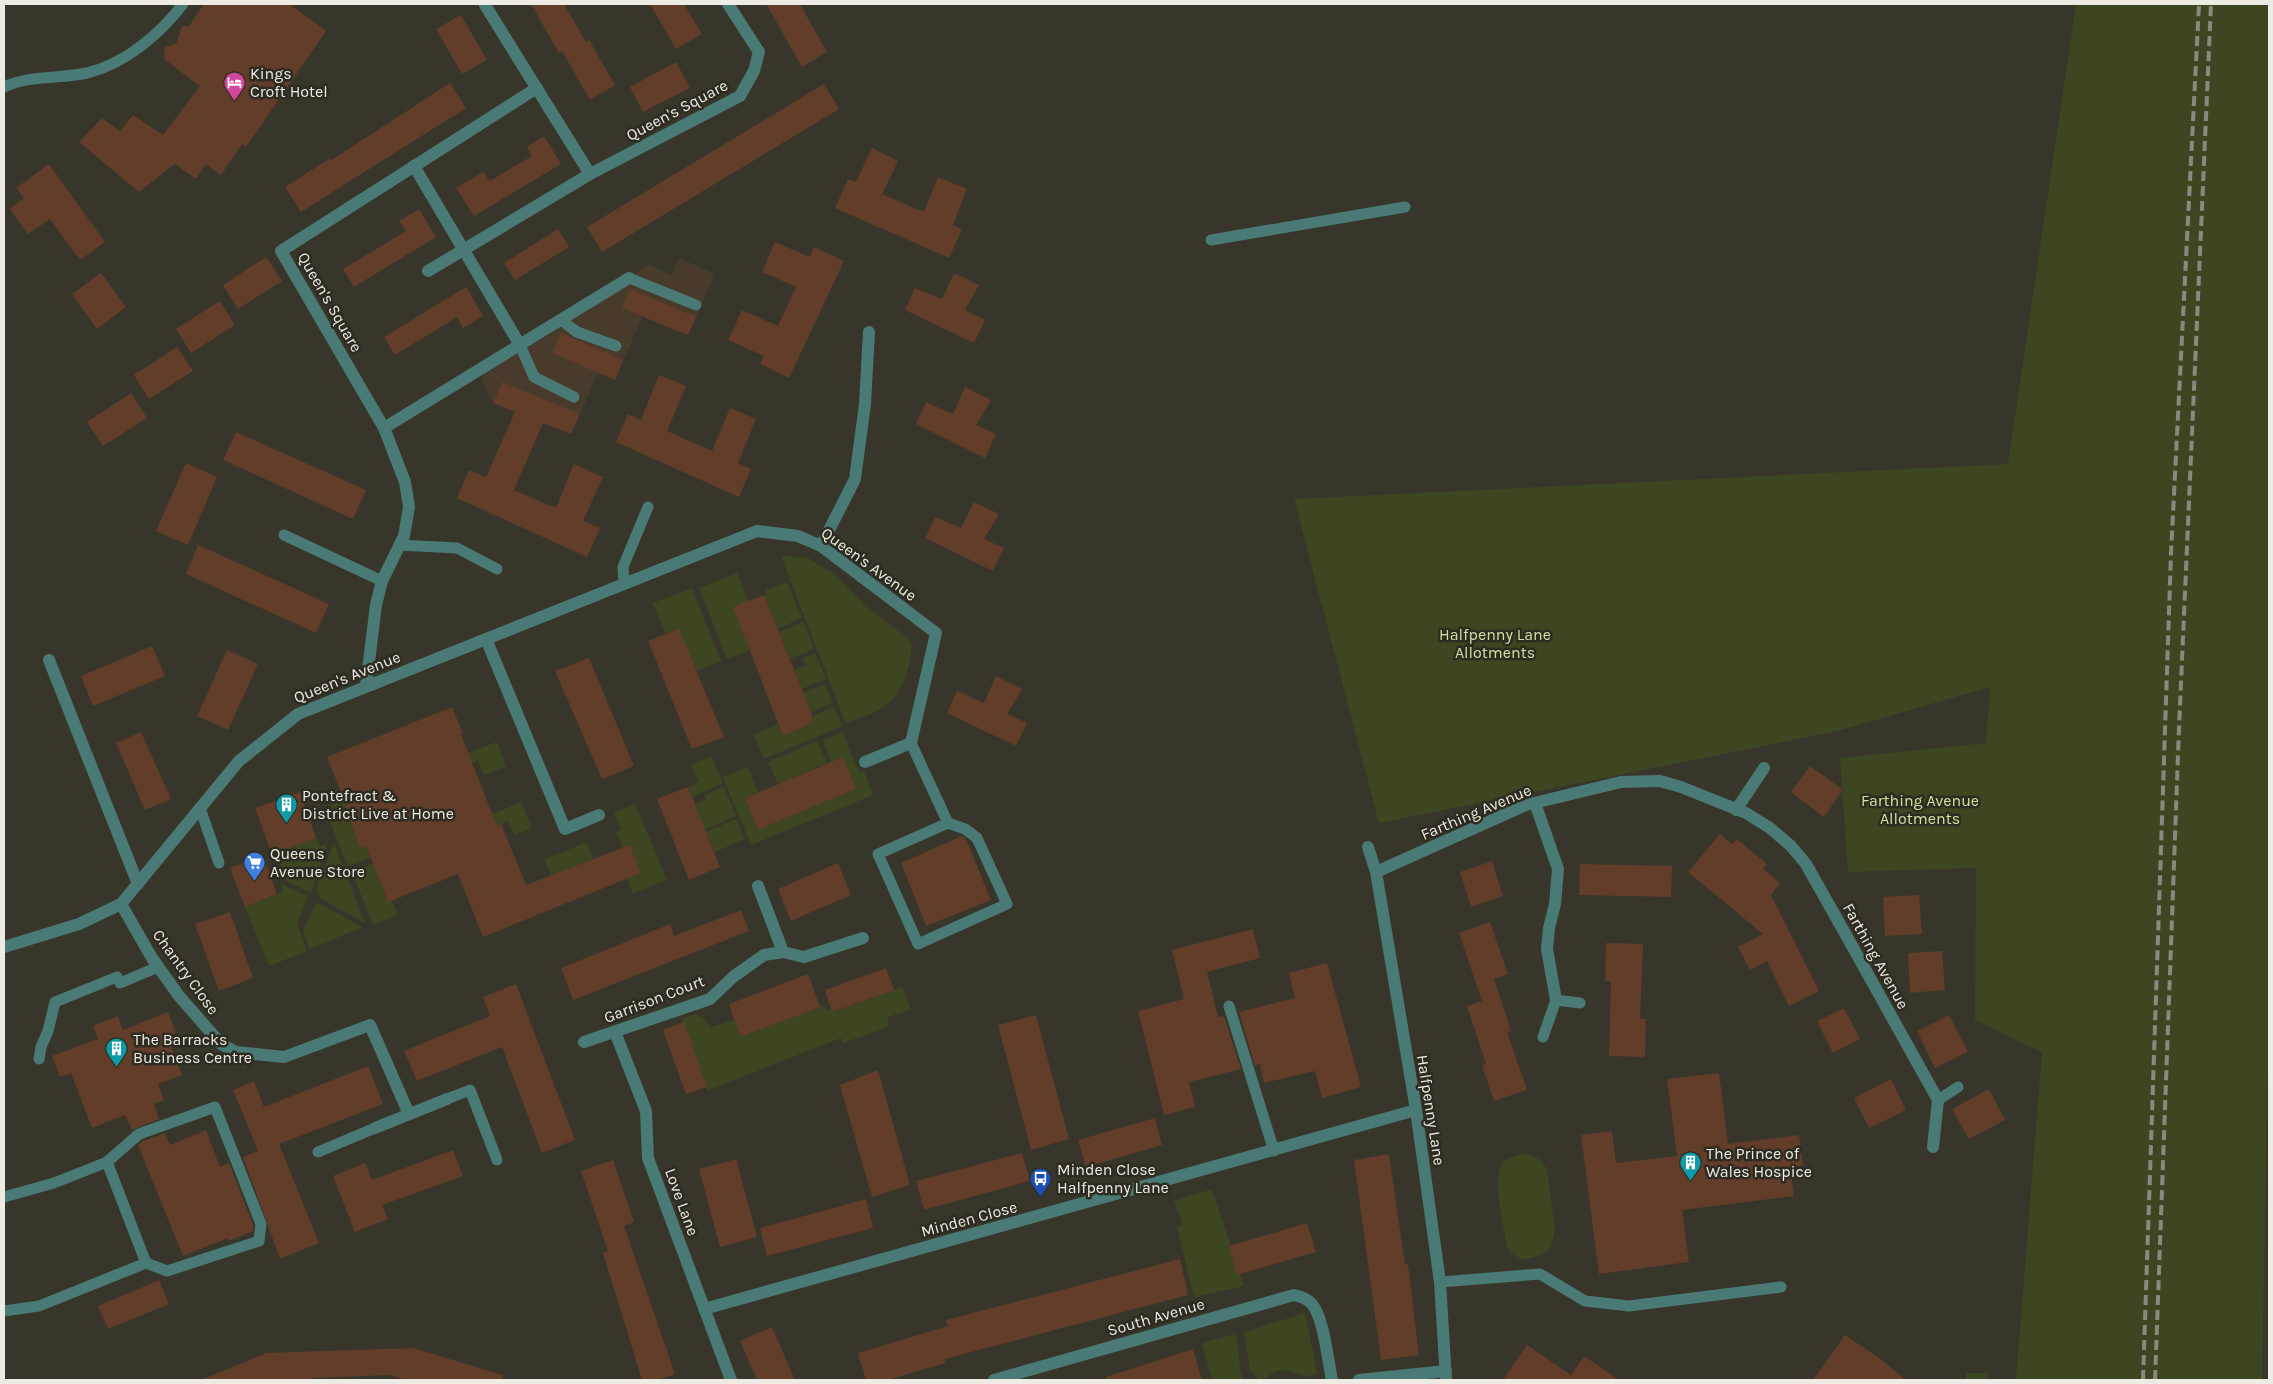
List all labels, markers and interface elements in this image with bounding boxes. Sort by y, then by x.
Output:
place label: Kings Croft Hotel [250,64,328,101]
hotel icon: Kings Croft Hotel [222,70,246,101]
street label: Queen's Square [623,75,731,145]
street label: Queen's Square [294,249,366,355]
street label: Queen's Avenue [818,523,920,605]
park label: Halfpenny Lane Allotments [1439,625,1551,662]
street label: Queen's Avenue [291,647,403,707]
street label: Farthing Avenue [1418,780,1534,844]
place label: Pontefract & District Live at Home [302,786,454,823]
park label: Farthing Avenue Allotments [1861,791,1979,828]
building icon: Pontefract & District Live at Home [274,792,298,823]
place label: Queens Avenue Store [270,844,365,881]
supermarket icon: Queens Avenue Store [242,850,266,881]
street label: Farthing Avenue [1839,900,1913,1012]
street label: Chantry Close [149,926,223,1018]
street label: Garrison Court [601,971,707,1027]
place label: The Barracks Business Centre [133,1030,252,1067]
building icon: The Barracks Business Centre [105,1036,129,1067]
street label: Halfpenny Lane [1413,1053,1449,1167]
place label: The Prince of Wales Hospice [1706,1144,1812,1181]
building icon: The Prince of Wales Hospice [1678,1150,1702,1181]
place label: Minden Close Halfpenny Lane [1057,1160,1169,1197]
street label: Love Lane [661,1166,703,1238]
bus stop icon: Minden Close Halfpenny Lane [1029,1166,1053,1197]
street label: Minden Close [919,1197,1019,1241]
street label: South Avenue [1105,1294,1207,1340]

